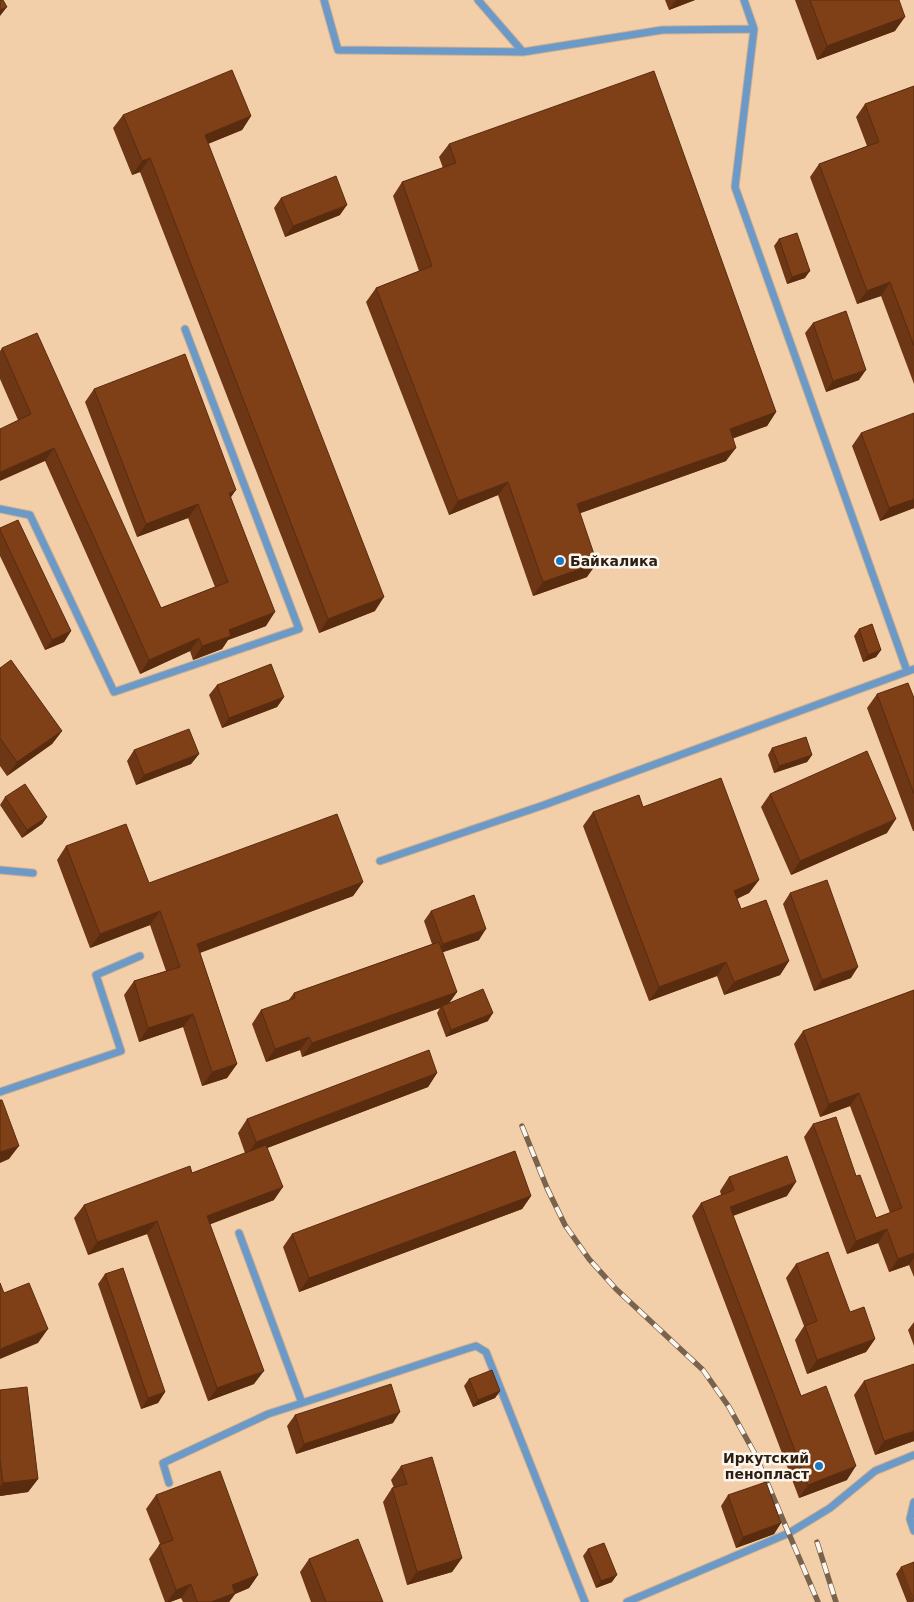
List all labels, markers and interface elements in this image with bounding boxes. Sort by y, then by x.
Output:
place label: Байкалика [570,553,658,569]
marker: Байкалика [554,555,566,567]
place label: Иркутский пенопласт [723,1450,810,1482]
marker: Иркутский пенопласт [813,1460,825,1472]

